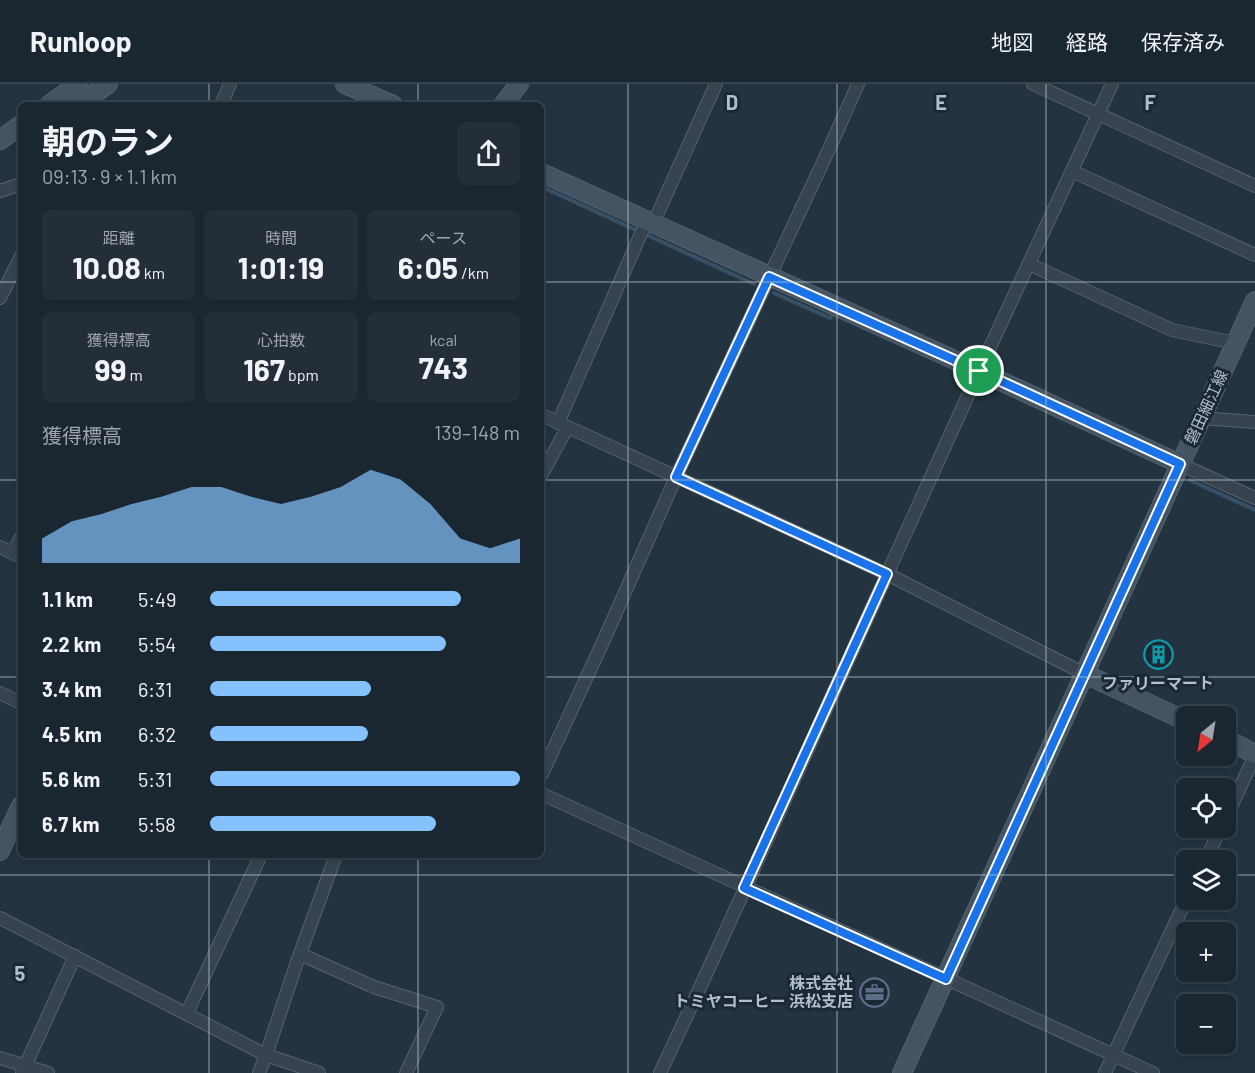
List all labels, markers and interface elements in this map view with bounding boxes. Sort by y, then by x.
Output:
text: Runloop [30,24,132,58]
text: 地図 [991,29,1033,54]
text: 経路 [1066,29,1108,54]
text: 保存済み [1141,29,1225,54]
text: D [726,90,738,114]
text: E [935,90,947,114]
text: F [1144,90,1156,114]
text: 朝のラン [42,121,174,161]
button: share [457,122,520,185]
text: 09:13 · 9 × 1.1 km [42,164,177,188]
text: 距離 [103,228,135,247]
text: 時間 [265,228,297,247]
text: ペース [420,228,467,247]
text: 10.08 [72,249,141,285]
text: 1:01:19 [238,249,324,285]
text: 6:05 [398,249,458,285]
text: km [141,263,165,282]
text: /km [458,263,489,282]
text: 獲得標高 [87,330,151,349]
text: 心拍数 [257,330,305,349]
text: kcal [429,330,457,349]
pin [953,345,1004,396]
text: 743 [419,349,468,385]
text: 99 [95,351,126,387]
text: 167 [243,351,285,387]
icon: arrive [962,354,995,387]
text: m [126,365,143,384]
text: bpm [285,365,319,384]
street label: 磐田細江線 [1180,367,1231,447]
text: 139–148 m [434,420,520,444]
text: 獲得標高 [42,423,122,447]
text: 1.1 km [42,587,93,611]
text: 5:49 [138,587,177,611]
text: 2.2 km [42,632,101,656]
text: 5:54 [138,632,176,656]
building icon: ファリーマート [1142,639,1174,671]
place label: ファリーマート [1102,673,1214,692]
text: 3.4 km [42,677,102,701]
text: 6:31 [138,677,172,701]
north arrow [1176,706,1236,766]
map controls [1176,706,1236,1054]
text: 4.5 km [42,722,102,746]
text: 6:32 [138,722,176,746]
text: 5.6 km [42,767,100,791]
text: 5:31 [138,767,172,791]
button: locate [1176,778,1236,838]
text: 6.7 km [42,812,99,836]
text: 5:58 [138,812,176,836]
button: layers [1176,850,1236,910]
button: + [1176,922,1236,982]
text: 5 [15,961,26,985]
place label: 株式会社 トミヤコーヒー 浜松支店 [674,973,853,1010]
office icon: 株式会社 トミヤコーヒー 浜松支店 [858,976,890,1008]
button: − [1176,994,1236,1054]

